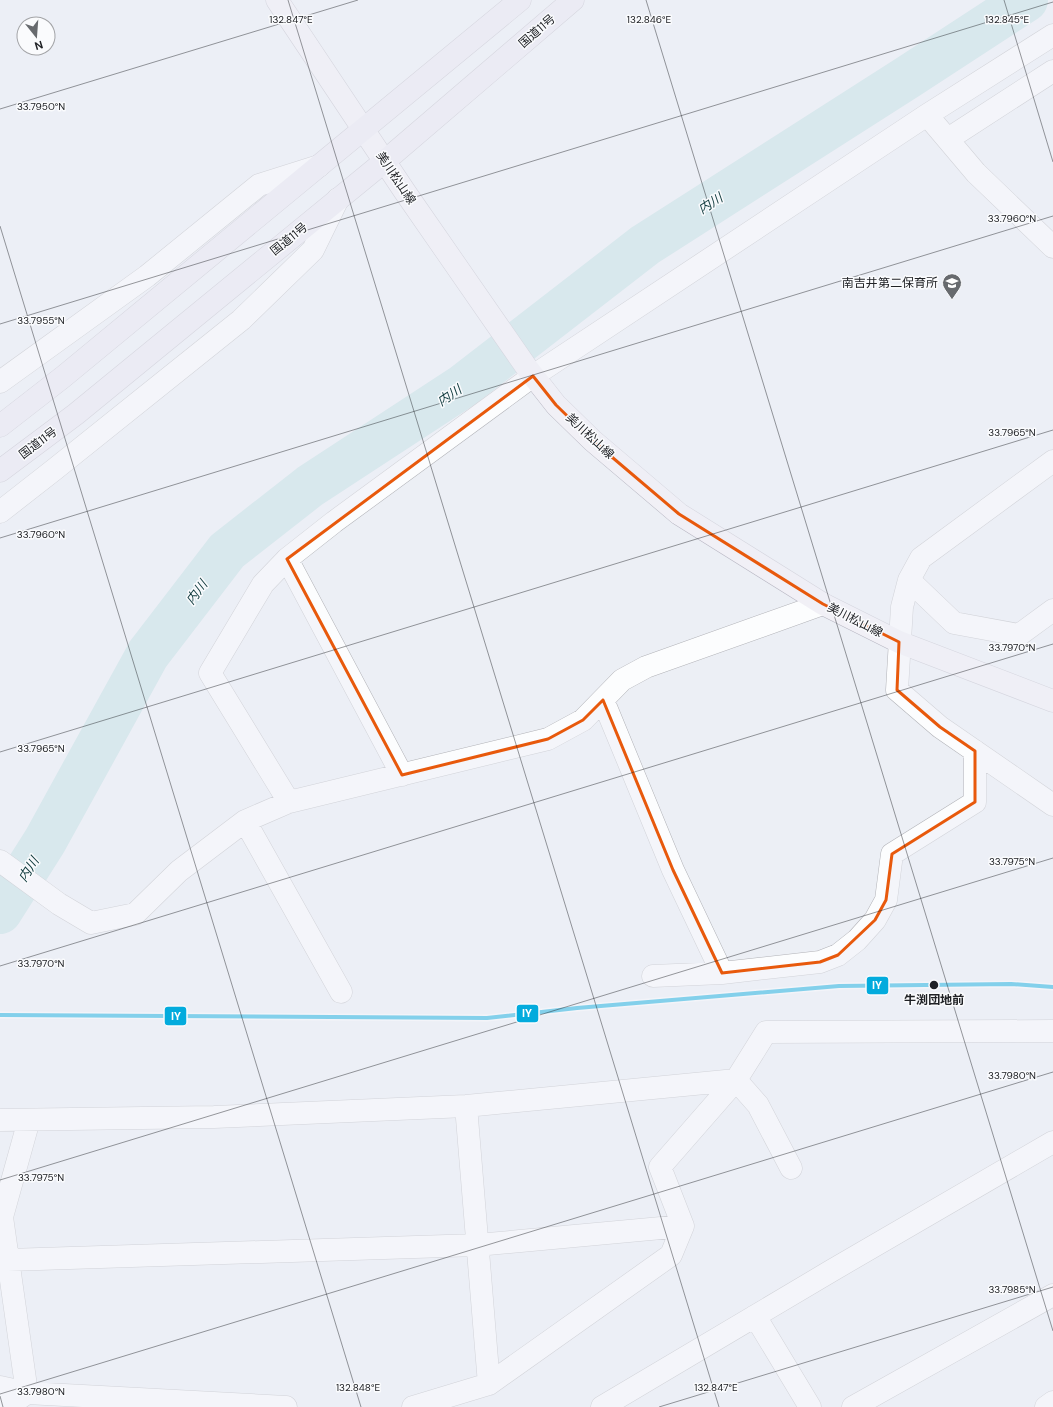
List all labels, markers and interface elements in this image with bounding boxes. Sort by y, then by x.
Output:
street label: 国道11号 [515,11,559,51]
text: 132.847°E [269,13,313,26]
text: 132.846°E [627,13,671,26]
text: 132.845°E [985,13,1029,26]
north arrow [16,16,56,56]
text: N [33,38,45,53]
text: 33.7950°N [17,100,65,113]
street label: 美川松山線 [373,149,419,207]
water label: 内川 [695,188,727,218]
text: 33.7960°N [988,212,1036,225]
street label: 国道11号 [267,219,311,259]
school or university icon: 南吉井第二保育所 [941,272,963,300]
place label: 南吉井第二保育所 [842,275,938,291]
text: 33.7955°N [17,314,65,327]
water label: 内川 [434,380,466,410]
street label: 美川松山線 [563,410,617,462]
street label: 国道11号 [16,424,60,462]
text: 33.7965°N [988,426,1036,439]
text: 33.7960°N [17,528,65,541]
water label: 内川 [182,575,212,608]
street label: 美川松山線 [825,599,885,641]
text: 33.7970°N [989,641,1036,654]
text: 33.7965°N [17,742,65,755]
water label: 内川 [14,852,44,885]
text: 33.7975°N [989,855,1035,868]
text: 33.7970°N [18,957,65,970]
line badge: IY [866,976,889,995]
text: IY [872,978,882,992]
marker: 牛渕団地前 [928,979,940,991]
place label: 牛渕団地前 [904,992,964,1008]
line badge: IY [516,1004,539,1023]
line badge: IY [164,1006,187,1026]
text: IY [522,1006,532,1020]
text: IY [171,1009,181,1023]
text: 33.7980°N [988,1069,1036,1082]
text: 33.7975°N [18,1171,64,1184]
text: 33.7985°N [988,1283,1036,1296]
text: 132.848°E [336,1381,380,1394]
text: 132.847°E [694,1381,738,1394]
text: 33.7980°N [17,1385,65,1398]

